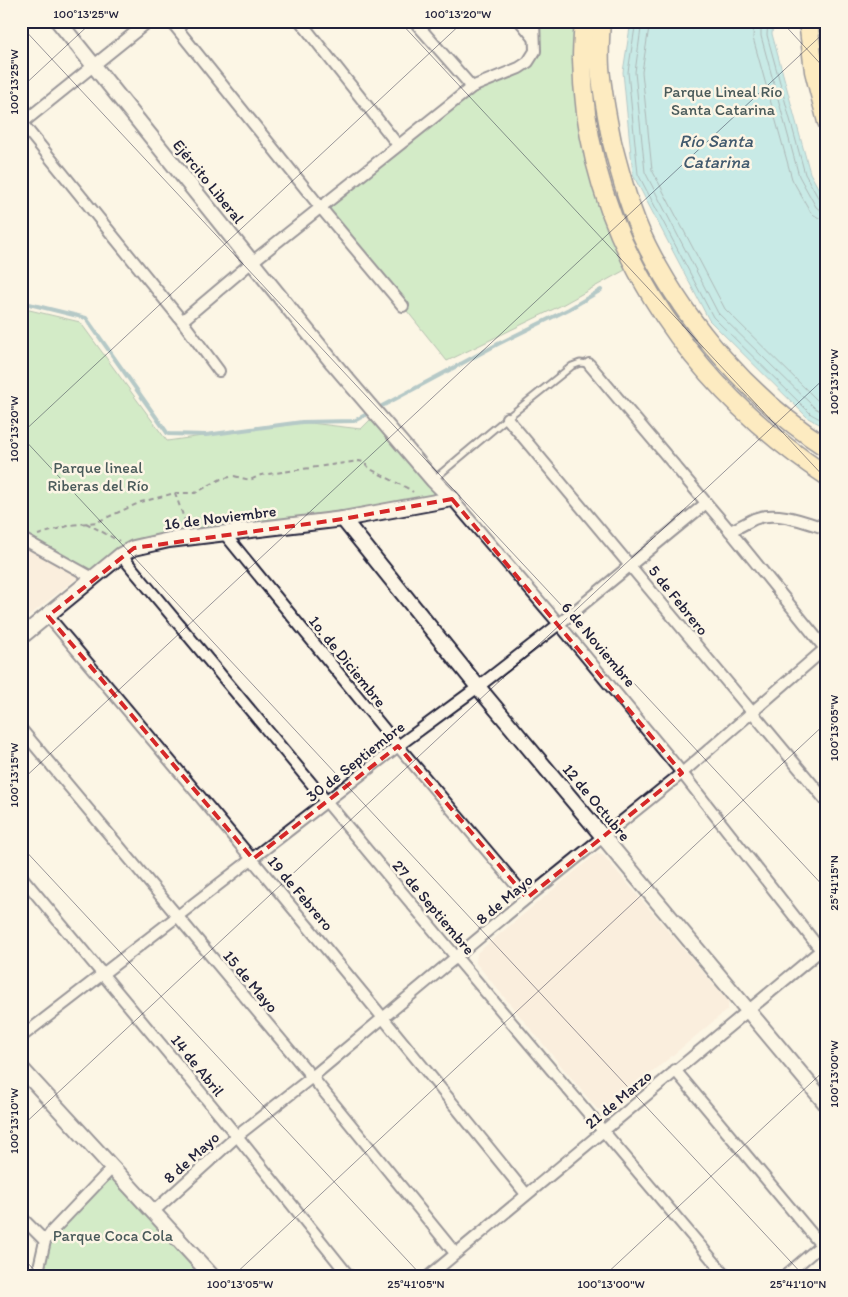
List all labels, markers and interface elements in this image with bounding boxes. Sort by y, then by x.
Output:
text: 100°13'25"W [53,7,119,21]
text: 100°13'20"W [425,7,491,21]
text: 100°13'25"W [7,49,21,115]
park label: Parque Lineal Río Santa Catarina [664,82,782,119]
water label: Río Santa Catarina [679,130,754,173]
street label: Ejército Liberal [169,135,249,228]
text: 100°13'10"W [827,349,841,415]
text: 100°13'20"W [7,396,21,462]
park label: Parque lineal Riberas del Río [47,458,149,495]
street label: 16 de Noviembre [163,501,277,534]
street label: 5 de Febrero [645,561,713,639]
street label: 6 de Noviembre [557,598,640,691]
street label: 1o. de Diciembre [305,612,391,711]
text: 100°13'05"W [827,695,841,761]
street label: 30 de Septiembre [302,717,408,806]
text: 100°13'15"W [7,743,21,807]
street label: 12 de Octubre [559,760,635,845]
street label: 19 de Febrero [264,852,338,935]
text: 25°41'15"N [827,855,841,911]
street label: 27 de Septiembre [388,856,479,959]
street label: 8 de Mayo [472,870,537,929]
street label: 15 de Mayo [219,946,282,1016]
street label: 14 de Abril [167,1031,229,1100]
text: 100°13'00"W [827,1040,841,1108]
street label: 21 de Marzo [581,1066,656,1133]
text: 100°13'10"W [7,1088,21,1154]
street label: 8 de Mayo [160,1127,223,1187]
park label: Parque Coca Cola [53,1226,174,1245]
text: 100°13'05"W [207,1277,273,1291]
text: 25°41'05"N [387,1277,445,1291]
text: 100°13'00"W [577,1277,645,1291]
text: 25°41'10"N [770,1277,826,1291]

